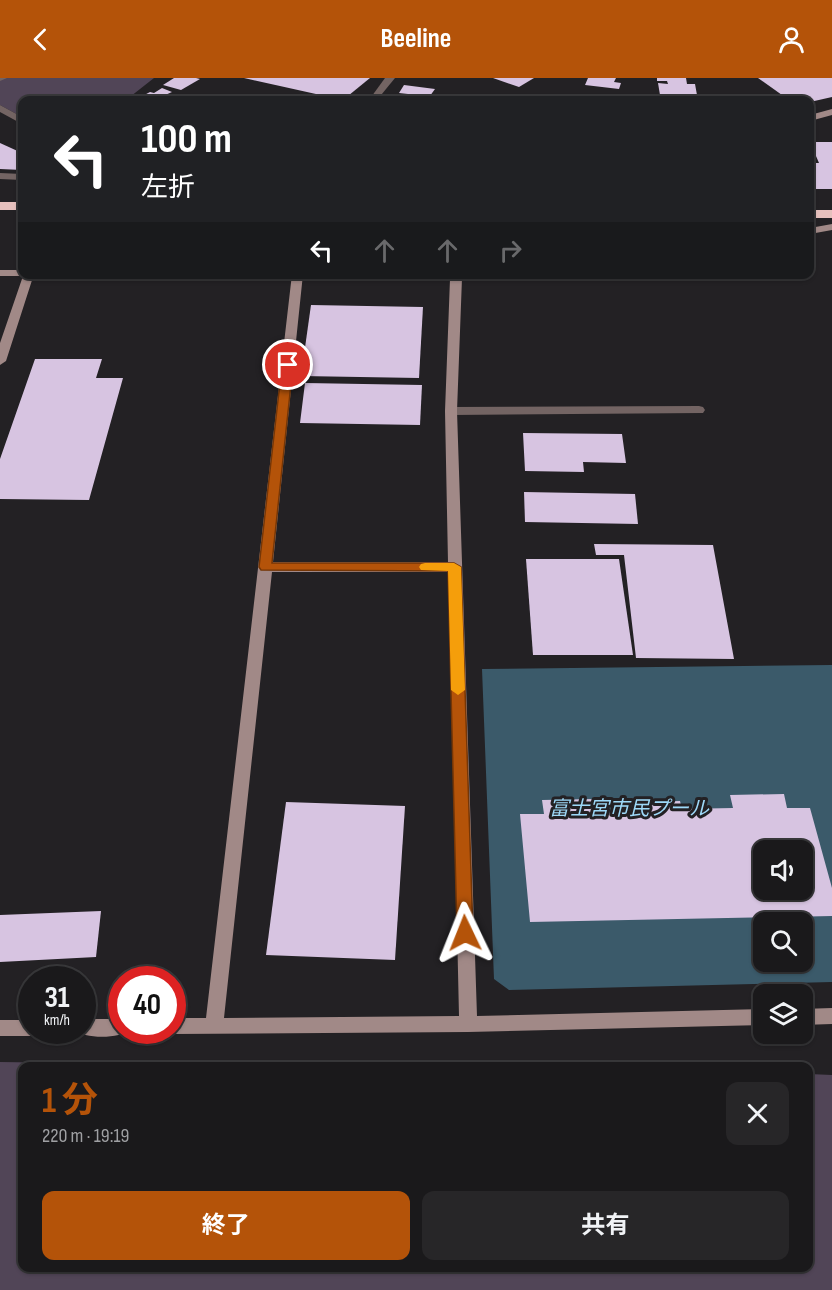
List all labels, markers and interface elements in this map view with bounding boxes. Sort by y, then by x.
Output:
icon: back [24,23,57,56]
text: Beeline [381,23,451,55]
icon: person [775,23,808,56]
text: 100 m [141,114,232,165]
icon: left [42,120,120,198]
text: 左折 [141,172,195,204]
icon: left [305,234,338,267]
icon: ahead [368,234,401,267]
icon: ahead [431,234,464,267]
icon: right [494,234,527,267]
pin [262,339,313,390]
icon: arrive [271,348,304,381]
water label: 富士宮市民プール [549,797,710,821]
map controls [753,840,813,1044]
button: sound [753,840,813,900]
position arrow [433,901,497,965]
button: search [753,912,813,972]
speed limit sign: 40 [108,966,186,1044]
text: 31 [44,980,70,1016]
button: layers [753,984,813,1044]
text: km/h [44,1011,70,1030]
text: 1 分 [42,1080,98,1123]
button: close [726,1082,789,1145]
text: 220 m · 19:19 [42,1124,129,1148]
button: 終了 [42,1191,410,1260]
button: 共有 [422,1191,789,1260]

